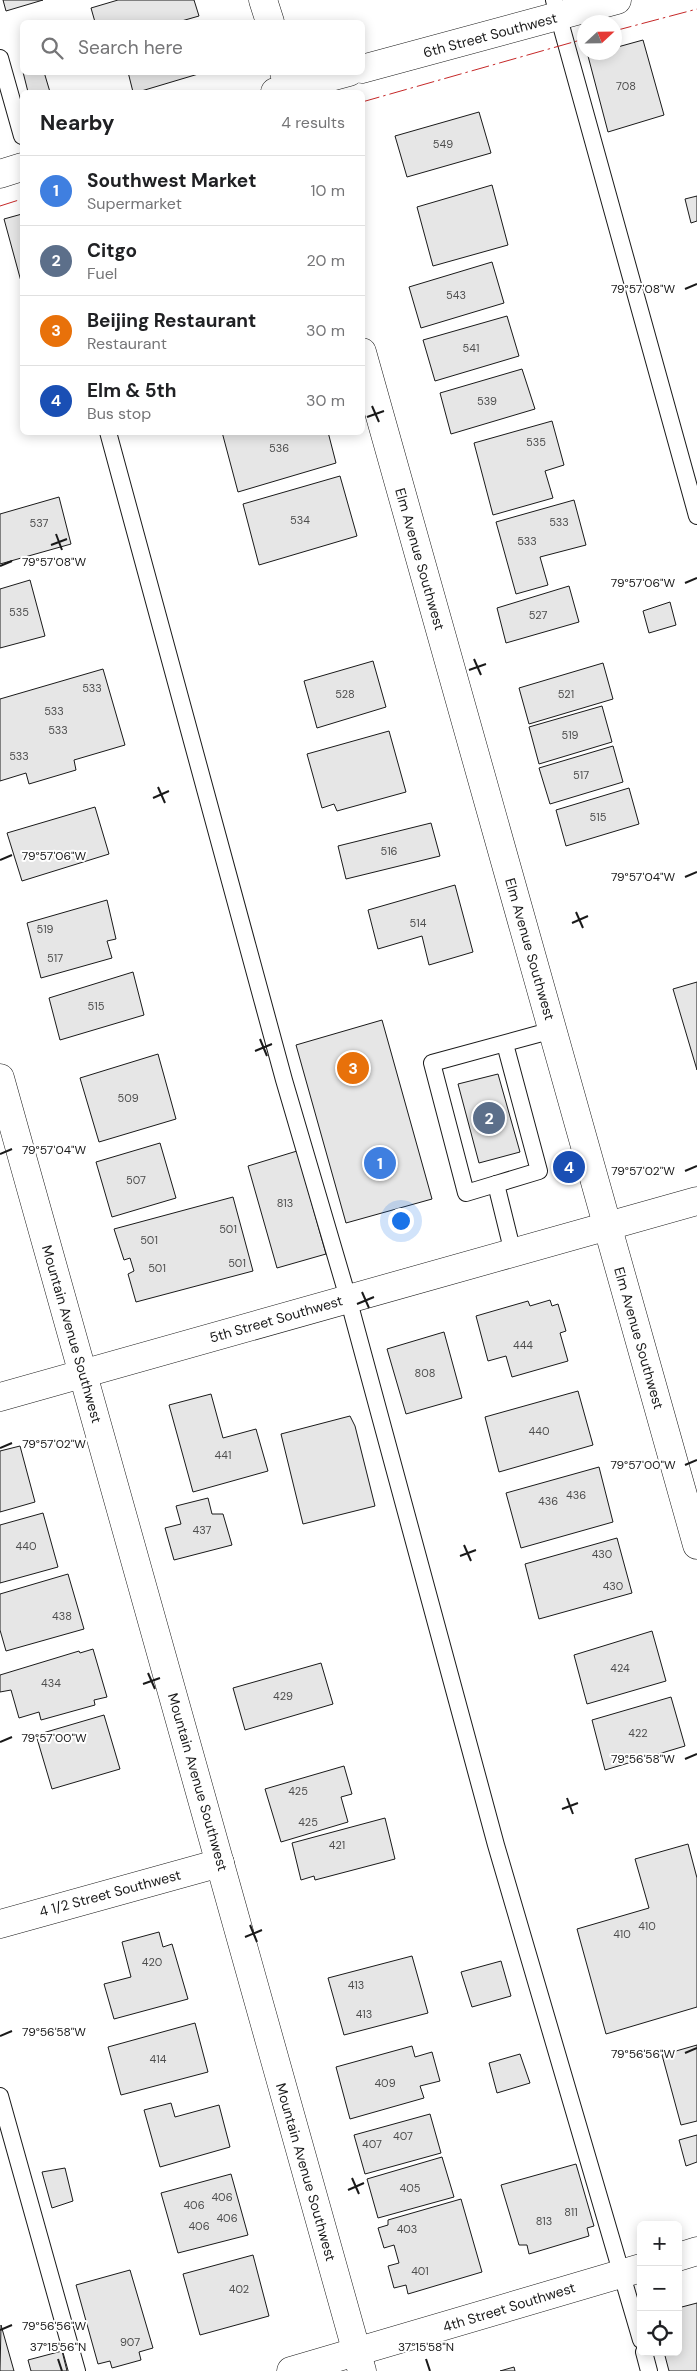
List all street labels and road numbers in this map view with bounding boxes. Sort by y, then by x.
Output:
street label: 6th Street Southwest [421,8,559,62]
street label: Elm Avenue Southwest [391,486,449,632]
street label: Elm Avenue Southwest [501,876,559,1022]
street label: Mountain Avenue Southwest [38,1243,106,1425]
street label: Elm Avenue Southwest [610,1265,668,1411]
street label: 5th Street Southwest [207,1291,345,1347]
street label: Mountain Avenue Southwest [164,1691,232,1873]
street label: 4 1/2 Street Southwest [37,1865,183,1921]
street label: Mountain Avenue Southwest [272,2081,340,2263]
street label: 4th Street Southwest [441,2278,577,2336]

